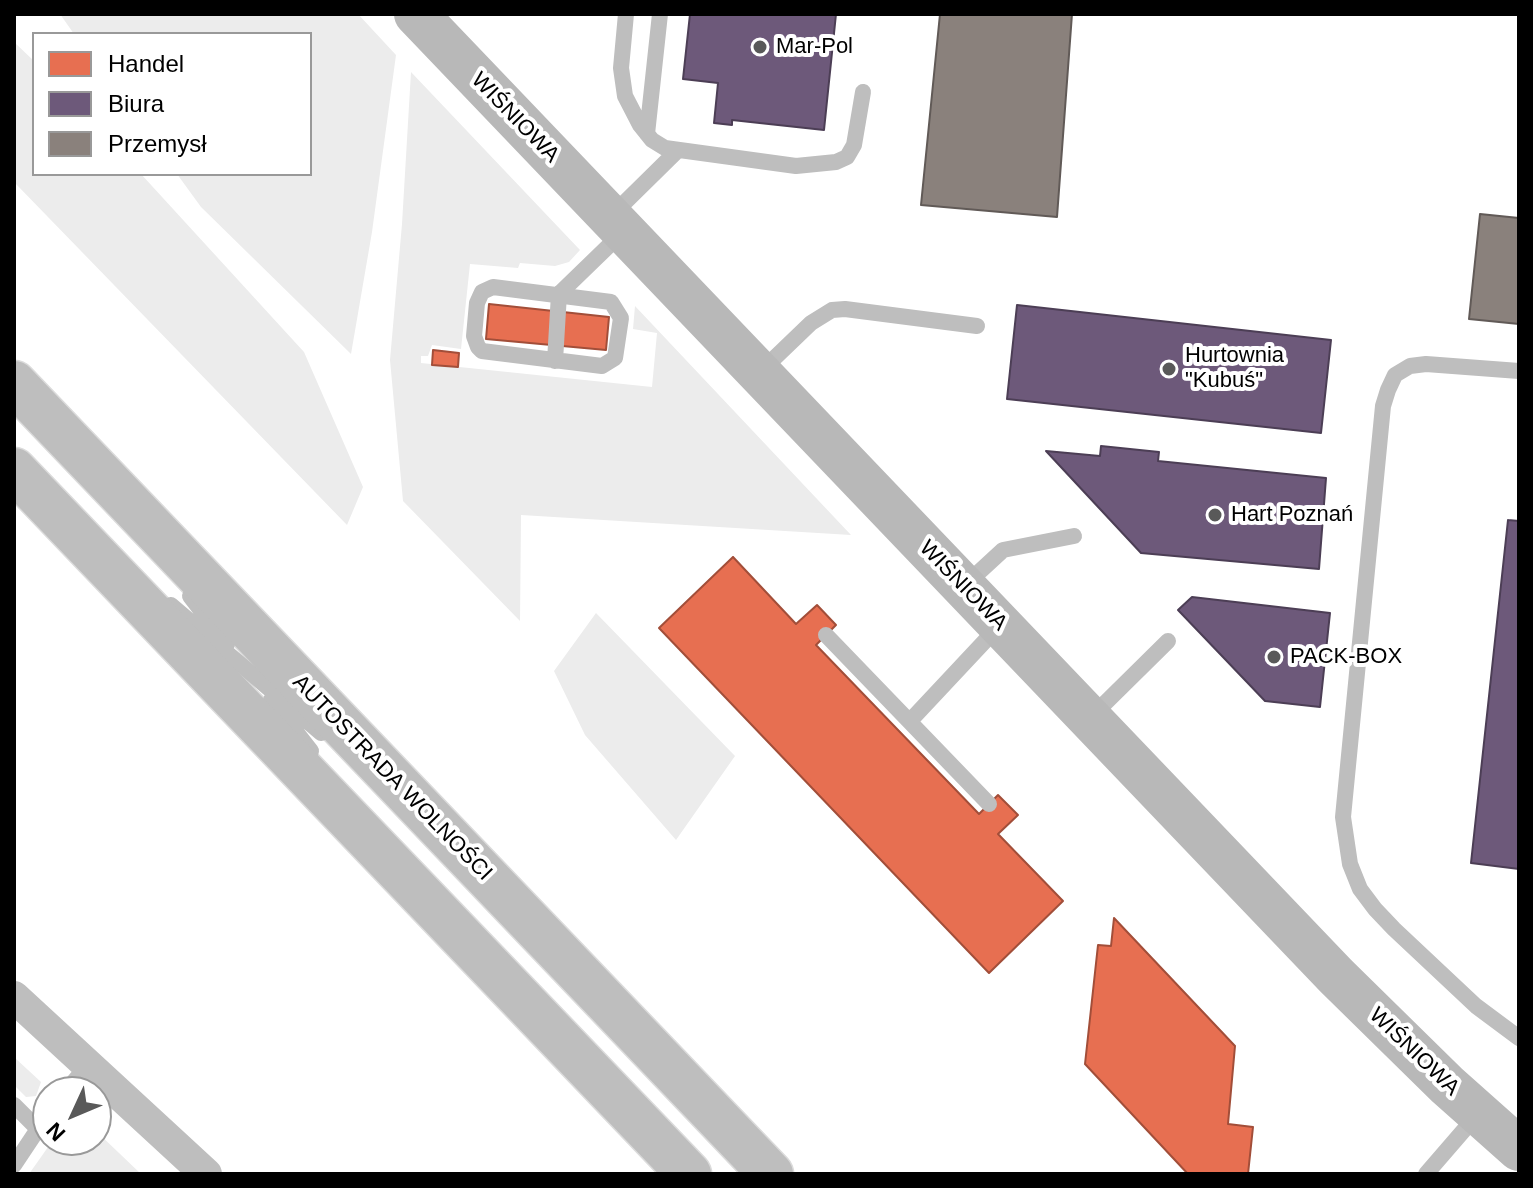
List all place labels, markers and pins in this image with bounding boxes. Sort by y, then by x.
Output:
place label: Mar-Pol [776,34,853,60]
marker: Mar-Pol [751,38,769,56]
place label: Hurtownia "Kubuś" [1185,343,1284,394]
marker: Hurtownia "Kubuś" [1160,360,1178,378]
place label: Hart Poznań [1231,502,1353,528]
marker: Hart Poznań [1206,506,1224,524]
place label: PACK-BOX [1290,644,1402,670]
marker: PACK-BOX [1265,648,1283,666]

